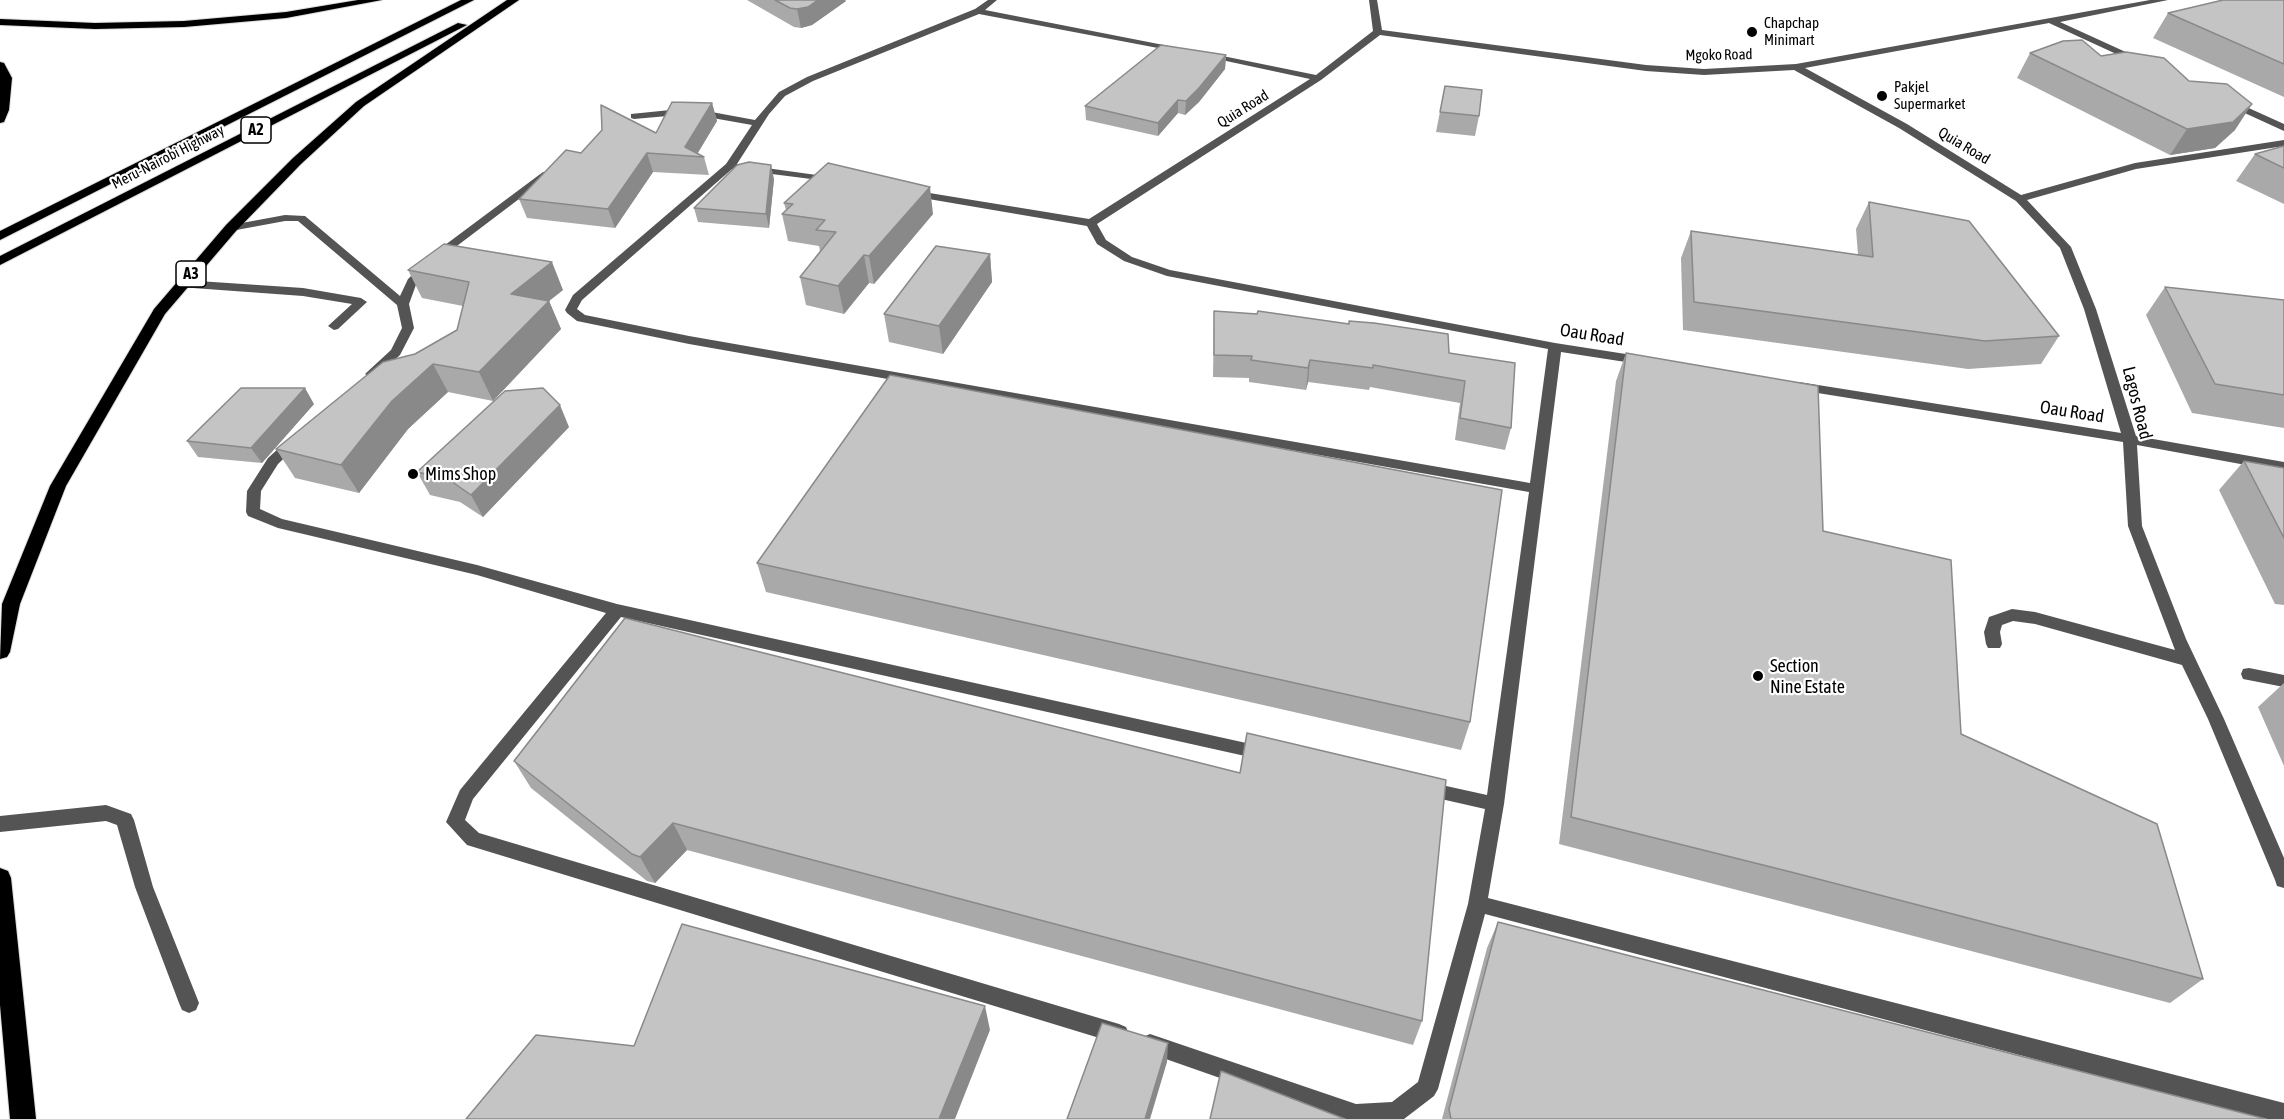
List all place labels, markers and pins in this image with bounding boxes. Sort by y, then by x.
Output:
place label: Chapchap Minimart [1764,14,1819,49]
marker: Chapchap Minimart [1745,25,1759,39]
place label: Pakjel Supermarket [1894,78,1966,113]
marker: Pakjel Supermarket [1875,89,1889,103]
place label: Mims Shop [425,463,496,485]
marker: Mims Shop [406,467,420,481]
place label: Section Nine Estate [1770,655,1845,698]
marker: Section Nine Estate [1751,669,1765,683]

